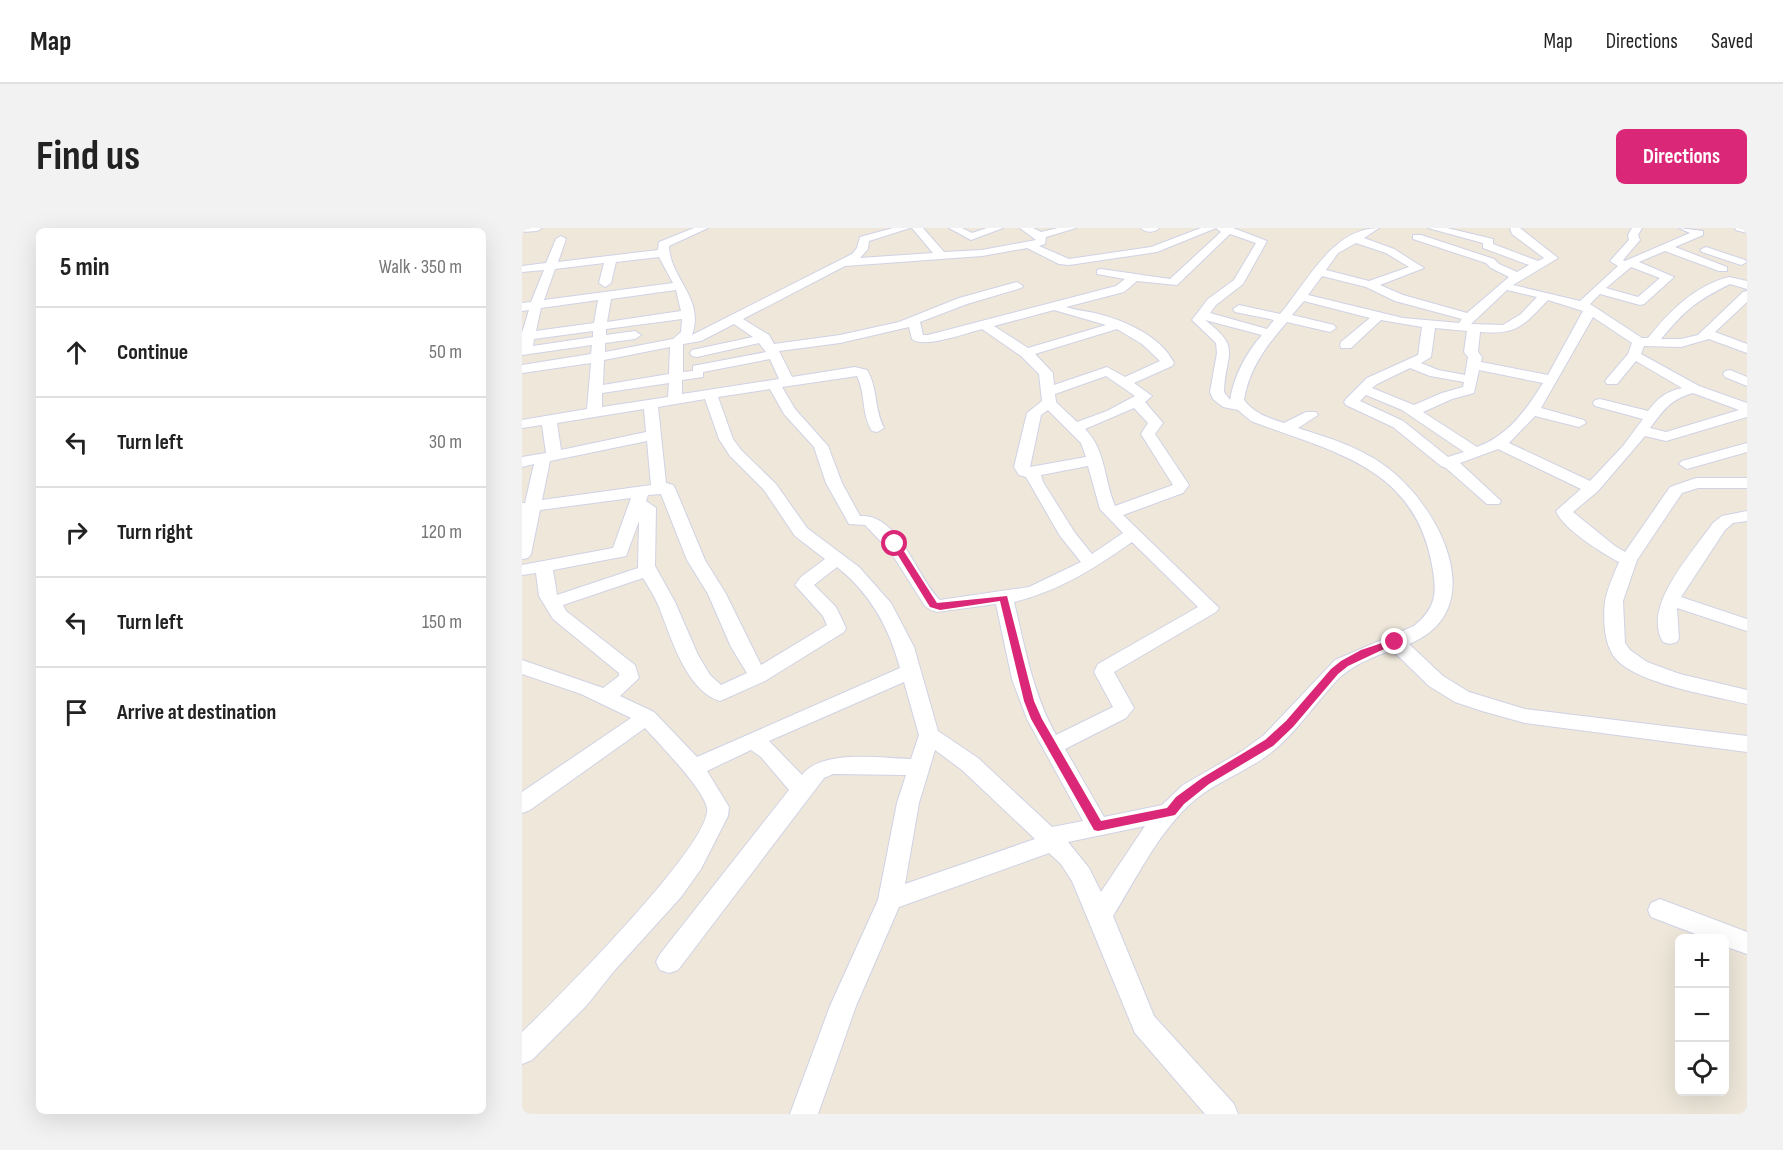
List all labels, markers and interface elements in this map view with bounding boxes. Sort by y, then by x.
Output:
text: Map [30,25,71,58]
text: Map [1543,29,1573,54]
text: Directions [1606,29,1678,54]
text: Saved [1711,29,1753,54]
button: Directions [1616,129,1747,184]
text: Find us [36,131,140,182]
text: 5 min [60,252,110,283]
text: Walk · 350 m [379,255,462,279]
icon: ahead [60,336,93,369]
text: Continue [117,339,188,366]
text: 50 m [429,340,462,364]
icon: left [60,426,93,459]
text: Turn left [117,429,183,456]
text: 30 m [429,430,462,454]
icon: right [60,516,93,549]
text: Turn right [117,519,193,546]
text: 120 m [422,520,462,544]
route start [881,530,907,556]
icon: left [60,606,93,639]
text: Turn left [117,609,183,636]
text: 150 m [422,610,462,634]
route end [1381,628,1407,654]
icon: arrive [60,696,93,729]
text: Arrive at destination [117,699,276,726]
map controls [1675,934,1729,1096]
button: + [1675,934,1729,988]
button: − [1675,988,1729,1042]
button: locate [1675,1042,1729,1096]

